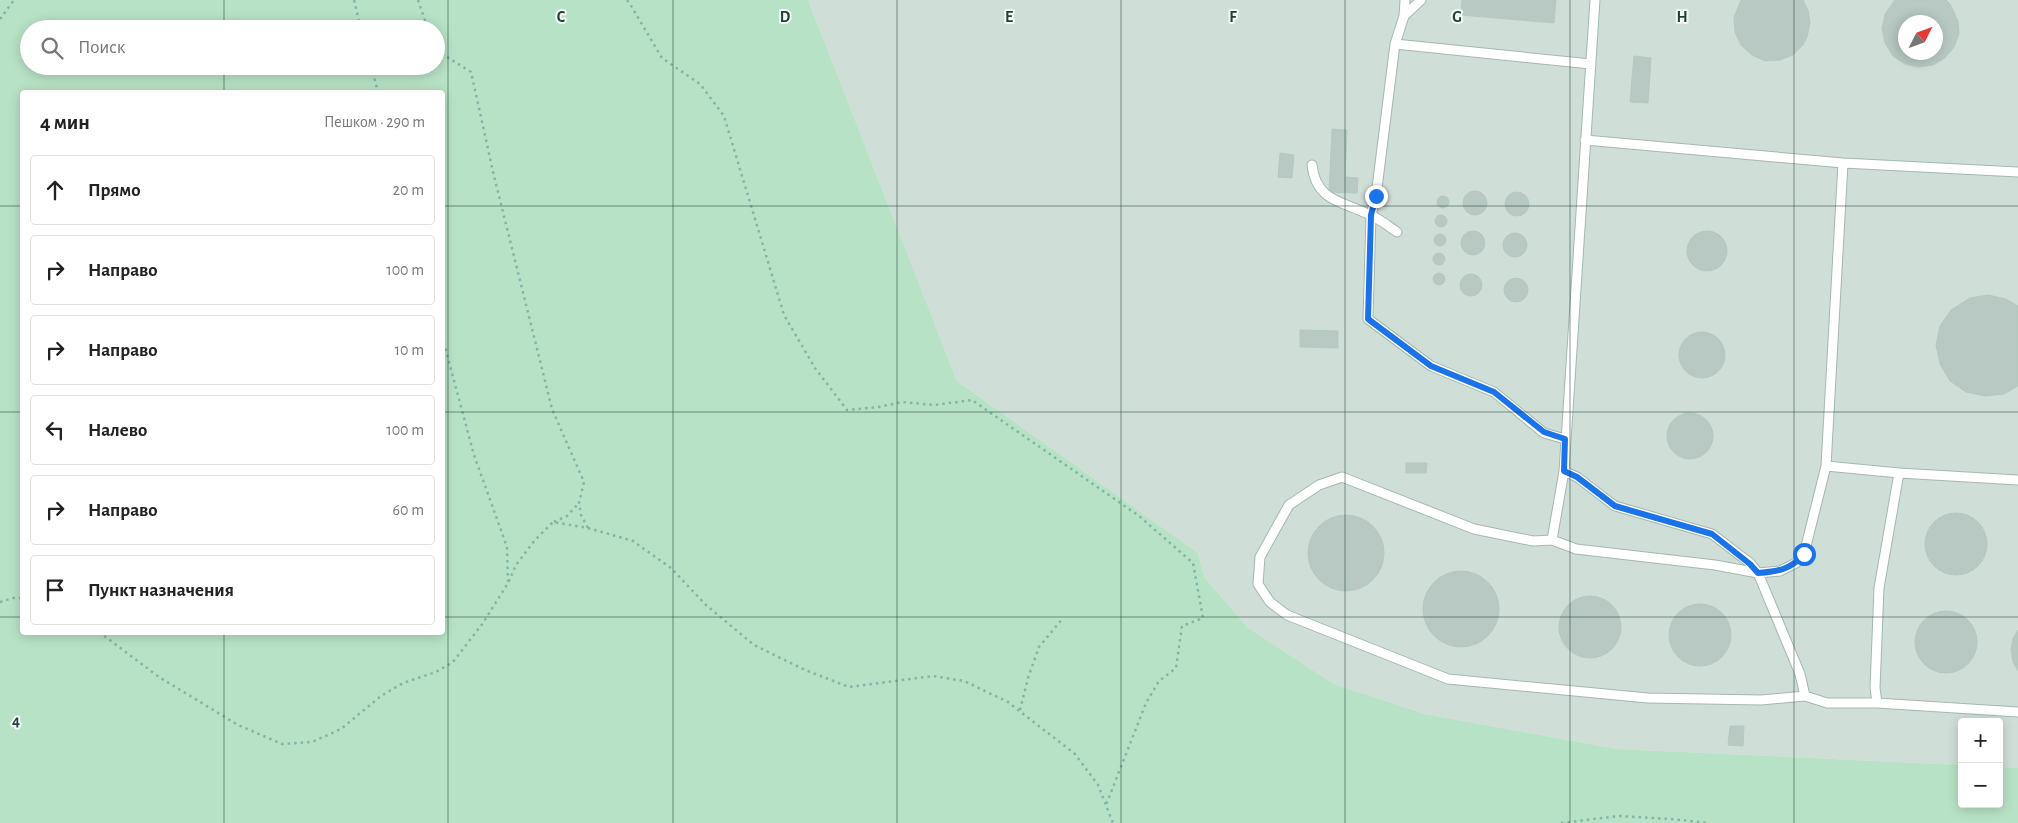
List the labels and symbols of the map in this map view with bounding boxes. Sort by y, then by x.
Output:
text: C [557,9,566,25]
text: D [780,9,791,25]
text: E [1005,9,1013,25]
text: F [1229,9,1237,25]
text: G [1452,9,1462,25]
text: H [1676,9,1688,25]
north arrow [1898,15,1943,60]
route end [1365,185,1388,208]
route start [1793,543,1816,566]
text: 4 [12,713,20,729]

